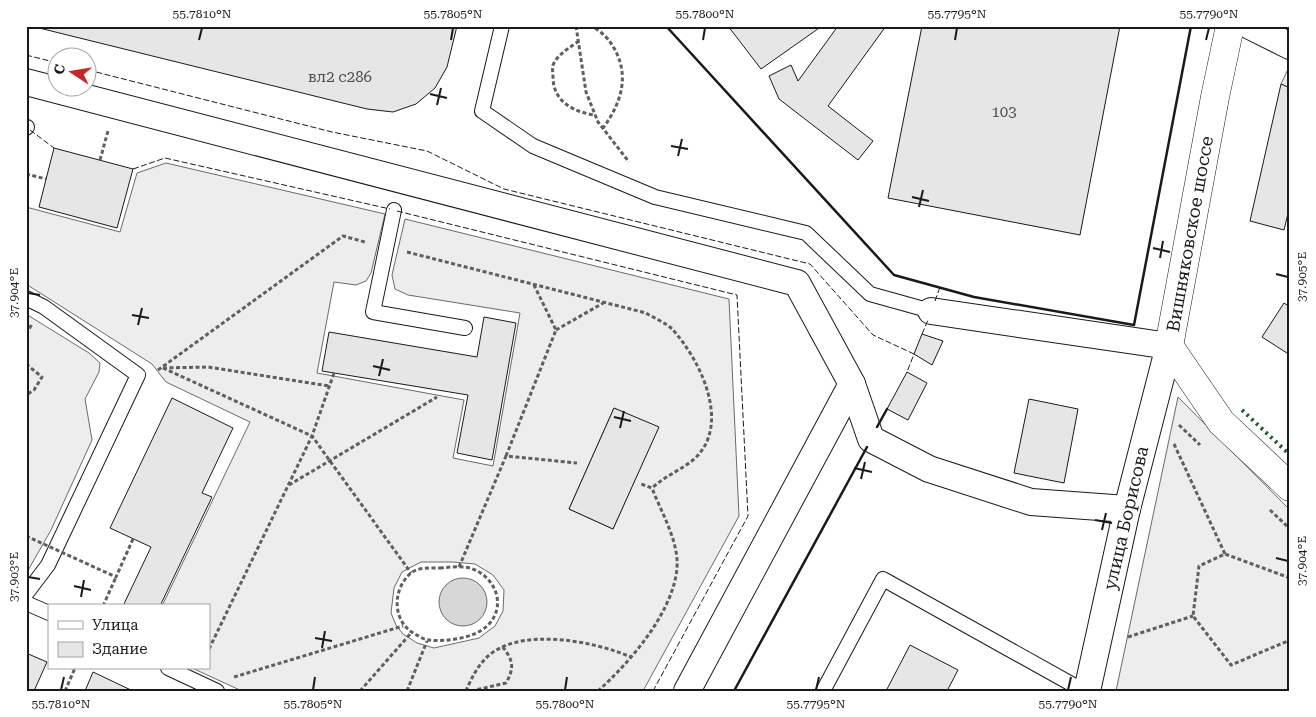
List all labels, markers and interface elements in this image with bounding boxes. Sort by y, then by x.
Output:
text: 55.7810°N [173,7,232,21]
text: 55.7805°N [424,7,483,21]
text: 55.7800°N [676,7,735,21]
text: 55.7795°N [928,7,987,21]
text: 55.7790°N [1180,7,1239,21]
north arrow [48,48,98,98]
text: С [50,63,68,76]
house number: вл2 с286 [308,68,372,86]
house number: 103 [991,103,1017,121]
street label: Вишняковское шоссе [1162,134,1217,334]
text: 37.905°E [1295,252,1309,302]
text: 37.904°E [7,268,21,318]
street label: улица Борисова [1099,444,1152,592]
text: 37.904°E [1295,536,1309,586]
text: 37.903°E [7,552,21,602]
legend [48,604,210,670]
text: Улица [92,616,138,634]
text: Здание [92,640,148,658]
text: 55.7810°N [32,697,91,711]
text: 55.7805°N [284,697,343,711]
text: 55.7800°N [536,697,595,711]
text: 55.7795°N [787,697,846,711]
text: 55.7790°N [1039,697,1098,711]

